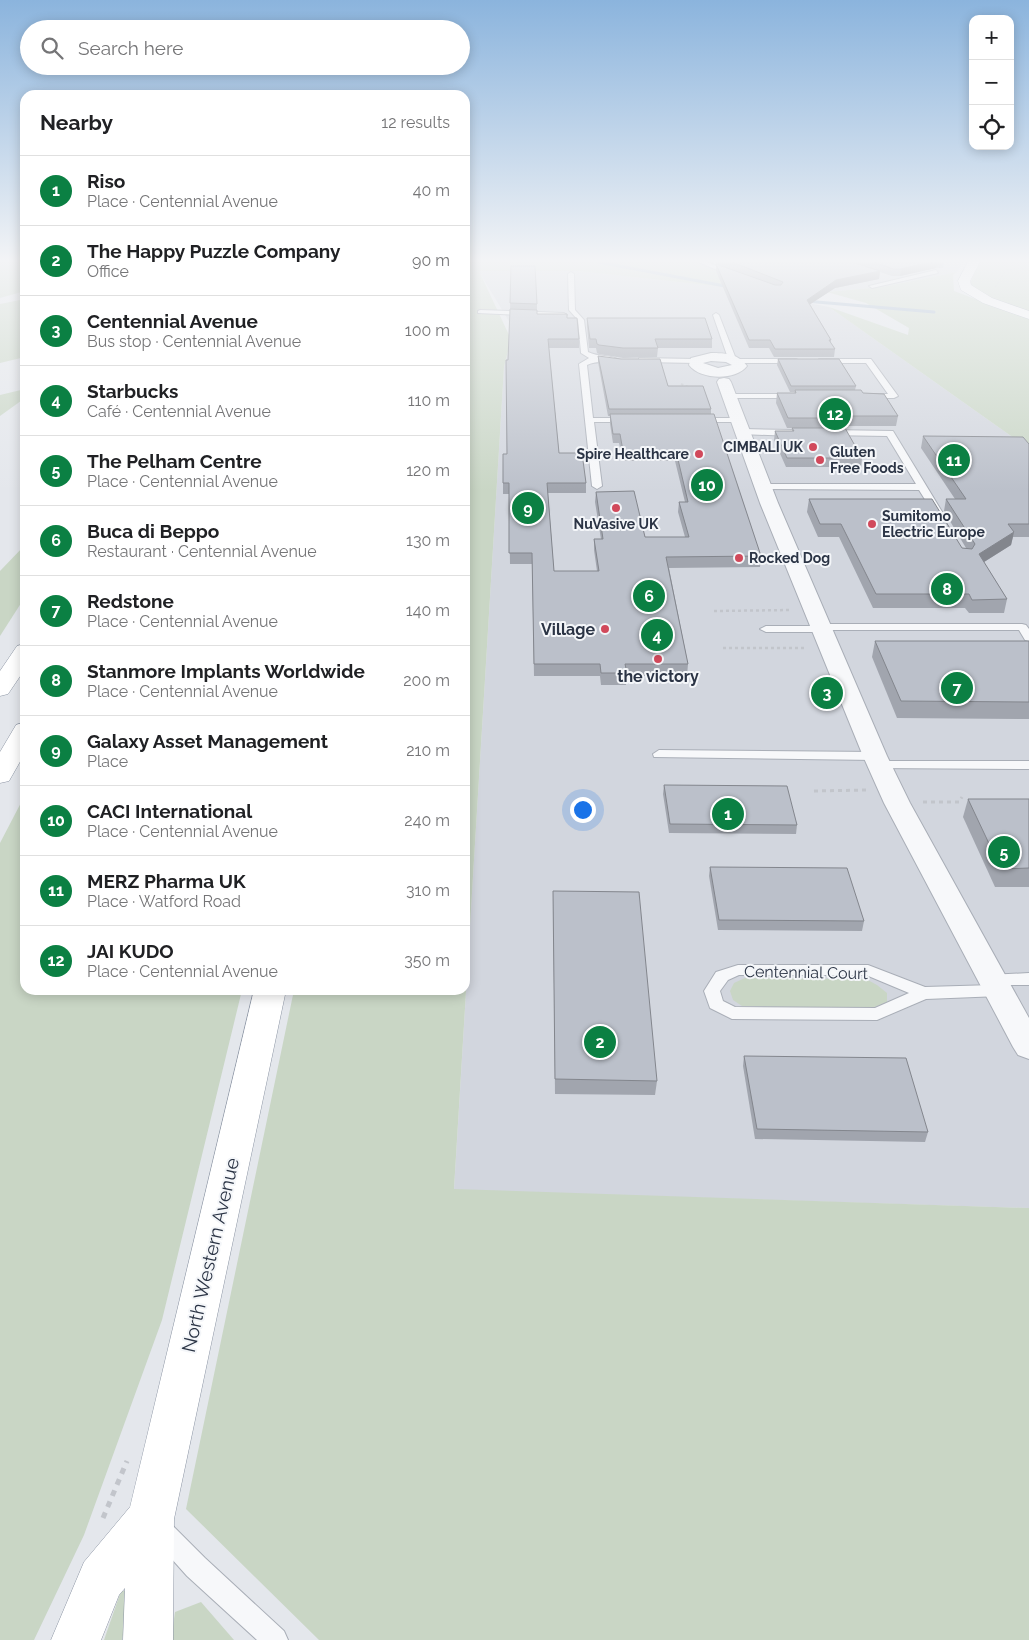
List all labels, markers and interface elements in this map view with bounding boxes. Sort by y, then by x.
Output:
map controls [969,15,1014,150]
button: + [969,15,1014,60]
search box [20,20,470,75]
icon: search [38,34,66,62]
text: Search here [78,37,184,59]
button: − [969,60,1014,105]
button: locate [969,105,1014,150]
text: Nearby [40,110,113,135]
text: 12 results [381,113,450,132]
text: Riso [87,170,125,192]
text: 1 [52,181,60,200]
text: 40 m [413,181,450,200]
text: Place · Centennial Avenue [87,192,278,211]
text: The Happy Puzzle Company [87,240,341,262]
text: 2 [51,251,61,270]
text: 90 m [412,251,450,270]
text: Office [87,262,129,281]
text: Centennial Avenue [87,310,258,332]
text: 3 [52,321,60,340]
text: 100 m [405,321,450,340]
text: Bus stop · Centennial Avenue [87,332,301,351]
text: Starbucks [87,380,178,402]
text: 4 [51,391,61,410]
text: 110 m [408,391,450,410]
pin: 12 [819,395,851,433]
text: Café · Centennial Avenue [87,402,271,421]
place label: CIMBALI UK [723,439,804,455]
marker: CIMBALI UK [807,441,819,453]
pin: 11 [938,441,970,479]
place label: Gluten Free Foods [830,444,904,476]
place label: Spire Healthcare [576,446,690,462]
marker: Spire Healthcare [693,448,705,460]
text: The Pelham Centre [87,450,262,472]
marker: Gluten Free Foods [814,454,826,466]
text: 5 [52,461,60,480]
text: 120 m [406,461,450,480]
pin: 10 [691,466,723,504]
text: Place · Centennial Avenue [87,472,278,491]
pin: 9 [512,489,544,527]
marker: NuVasive UK [610,502,622,514]
place label: Sumitomo Electric Europe [882,508,985,540]
place label: NuVasive UK [574,516,659,532]
marker: Sumitomo Electric Europe [866,518,878,530]
text: Buca di Beppo [87,520,219,542]
text: 6 [51,531,61,550]
text: 130 m [406,531,450,550]
text: Restaurant · Centennial Avenue [87,542,317,561]
place label: Rocked Dog [749,550,830,566]
marker: Rocked Dog [733,552,745,564]
pin: 8 [931,570,963,608]
pin: 6 [633,577,665,615]
text: Redstone [87,590,174,612]
text: 7 [52,601,60,620]
text: 140 m [406,601,450,620]
text: Place · Centennial Avenue [87,612,278,631]
pin: 4 [641,616,673,654]
place label: Village [541,620,595,639]
marker: Village [599,623,611,635]
marker: the victory [652,653,664,665]
text: Stanmore Implants Worldwide [87,660,365,682]
place label: the victory [617,667,699,686]
pin: 7 [941,669,973,707]
text: 8 [51,671,61,690]
text: 200 m [403,671,450,690]
pin: 3 [811,674,843,712]
text: Place · Centennial Avenue [87,682,278,701]
text: Galaxy Asset Management [87,730,328,752]
text: 9 [51,741,61,760]
text: 210 m [406,741,450,760]
text: Place [87,752,128,771]
pin: 1 [712,795,744,833]
your location [570,797,596,823]
text: CACI International [87,800,252,822]
text: 10 [47,811,65,830]
text: 240 m [404,811,450,830]
text: Place · Centennial Avenue [87,822,278,841]
pin: 5 [988,833,1020,871]
text: MERZ Pharma UK [87,870,246,892]
text: 11 [48,881,64,900]
text: 310 m [406,881,450,900]
text: Place · Watford Road [87,892,241,911]
text: JAI KUDO [87,940,174,962]
text: 12 [48,951,64,970]
text: 350 m [404,951,450,970]
text: Place · Centennial Avenue [87,962,278,981]
street label: Centennial Court [744,962,869,983]
pin: 2 [584,1023,616,1061]
street label: North Western Avenue [177,1156,243,1354]

